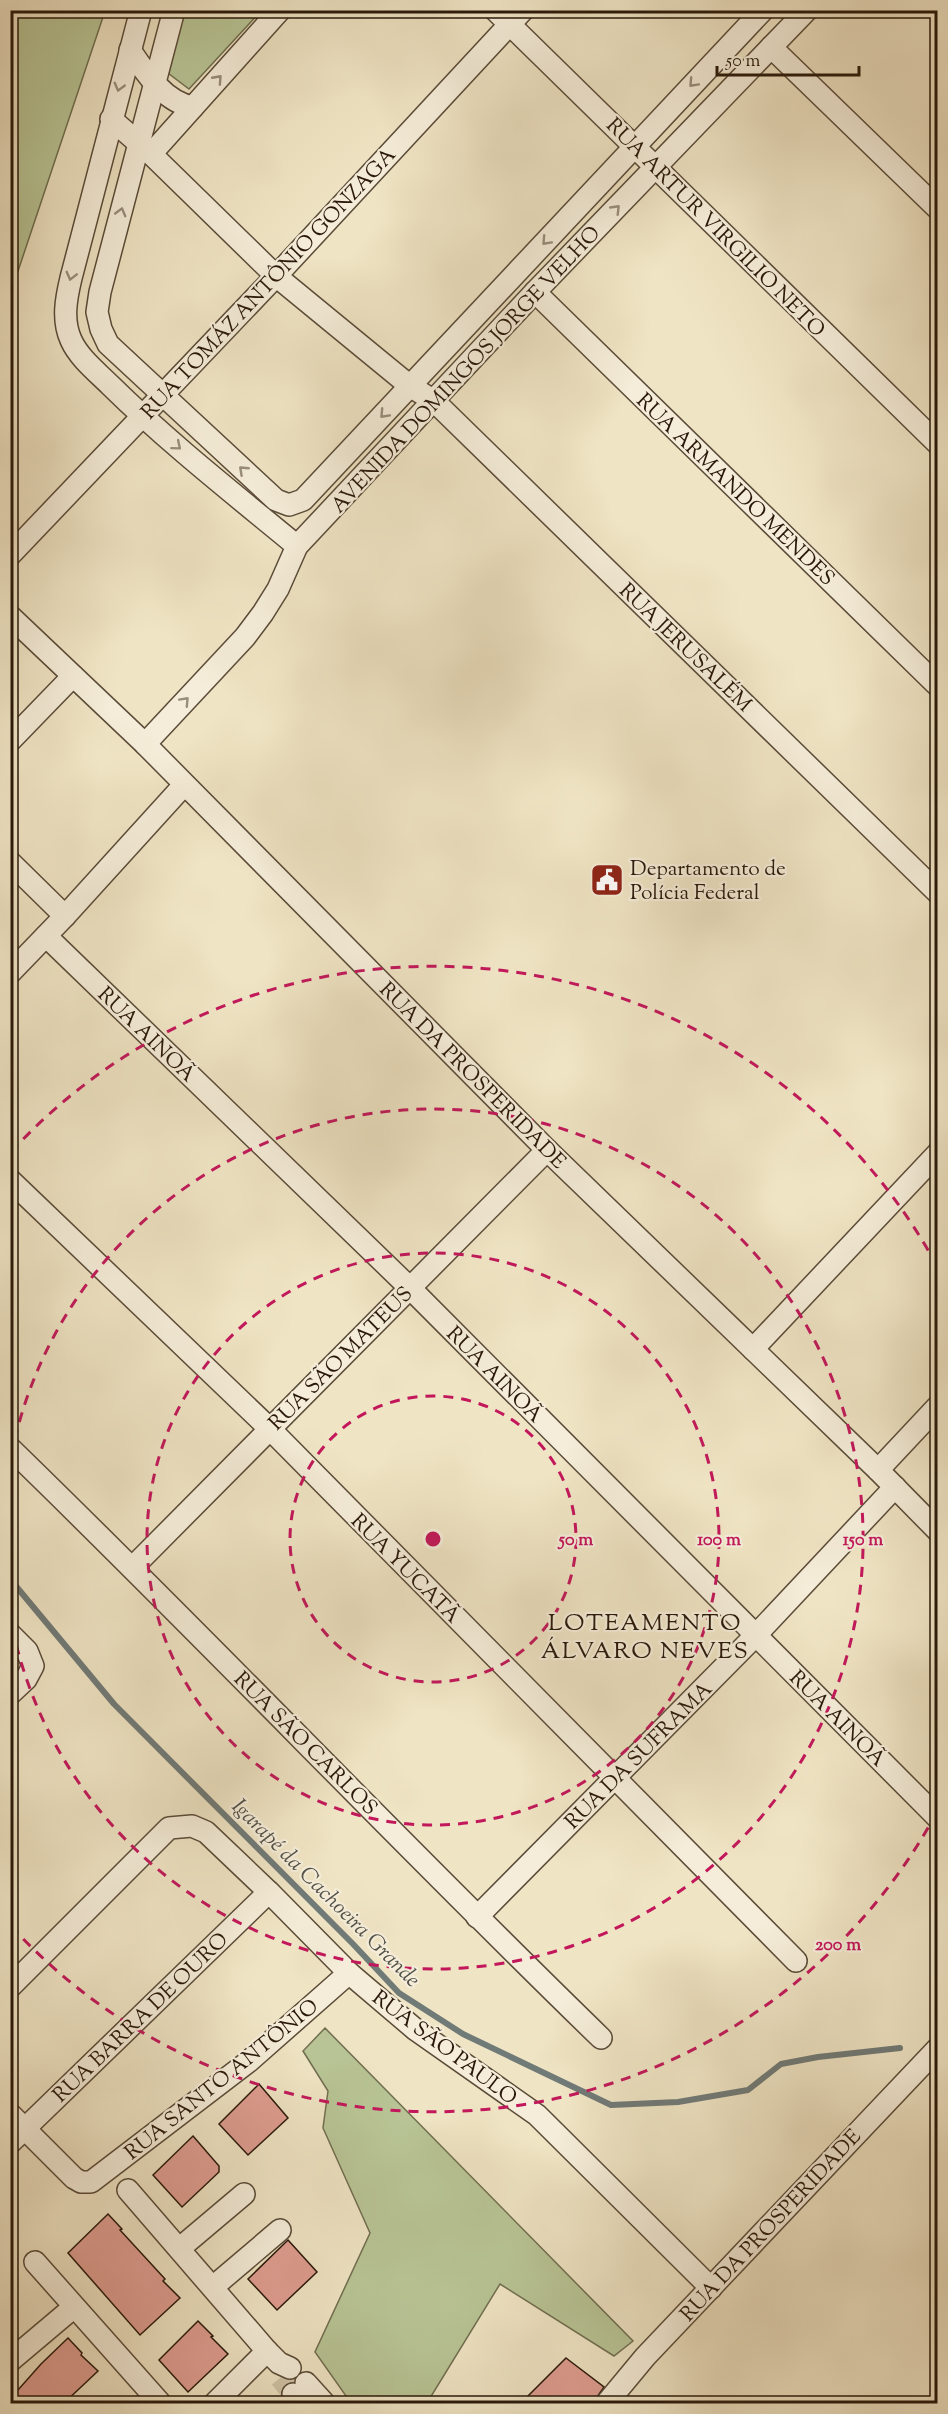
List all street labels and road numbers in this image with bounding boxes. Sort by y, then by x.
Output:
street label: RUA ARTUR VIRGILIO NETO [598,112,831,345]
street label: RUA TOMÁZ ANTÔNIO GONZAGA [135,142,404,427]
street label: AVENIDA DOMINGOS JORGE VELHO [325,220,608,521]
street label: RUA ARMANDO MENDES [628,387,841,594]
street label: RUA JERUSALÉM [611,577,758,720]
street label: RUA DA PROSPERIDADE [371,976,572,1177]
street label: RUA AINOÃ [90,981,201,1090]
street label: RUA SÃO MATEUS [263,1281,420,1438]
street label: RUA AINOÃ [438,1320,549,1431]
street label: RUA YUCATÃ [343,1508,466,1631]
street label: RUA AINOÃ [781,1664,892,1775]
street label: RUA SÃO CARLOS [226,1666,383,1823]
street label: RUA DA SUFRAMA [559,1676,720,1837]
street label: RUA BARRA DE OURO [47,1926,236,2110]
street label: RUA SÃO PAULO [365,1984,523,2113]
street label: RUA SANTO ANTÔNIO [119,1993,326,2168]
street label: RUA DA PROSPERIDADE [674,2123,869,2329]

